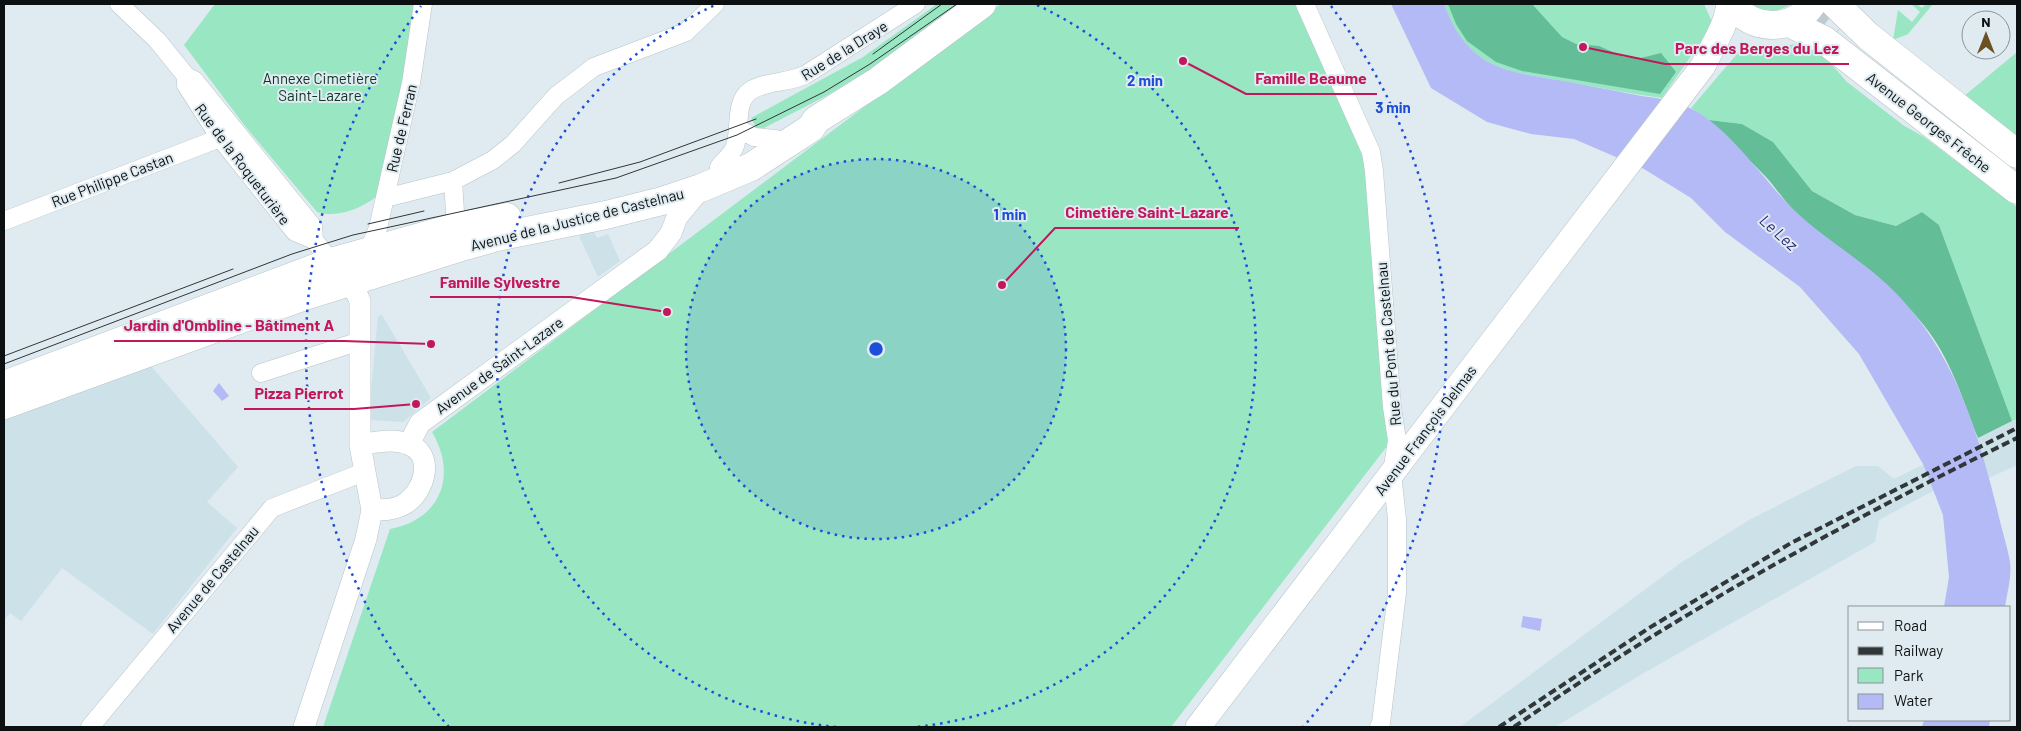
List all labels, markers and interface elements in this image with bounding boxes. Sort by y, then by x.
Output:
north arrow [1961,10,2011,60]
text: N [1981,13,1991,30]
street label: Rue de la Draye [797,16,891,84]
callout: Parc des Berges du Lez [1665,33,1849,64]
text: Parc des Berges du Lez [1675,38,1839,57]
callout: Famille Beaume [1246,63,1377,94]
text: Famille Beaume [1255,68,1367,87]
street label: Avenue Georges Frêche [1863,68,1995,176]
park label: Annexe Cimetière Saint-Lazare [263,69,377,104]
text: 2 min [1127,71,1163,89]
street label: Rue de Ferran [382,82,420,174]
text: 3 min [1375,98,1411,116]
street label: Rue de la Roqueturière [192,100,294,228]
street label: Rue Philippe Castan [49,148,175,210]
street label: Avenue de la Justice de Castelnau [468,184,686,254]
callout: Cimetière Saint-Lazare [1055,197,1239,228]
text: Cimetière Saint-Lazare [1065,202,1229,221]
text: 1 min [994,205,1026,223]
water label: Le Lez [1756,210,1803,255]
street label: Rue du Pont de Castelnau [1372,261,1404,427]
callout: Famille Sylvestre [430,266,571,297]
text: Famille Sylvestre [440,272,561,291]
callout: Jardin d'Ombline - Bâtiment A [114,310,344,341]
street label: Avenue de Saint-Lazare [432,313,566,417]
text: Jardin d'Ombline - Bâtiment A [124,315,335,334]
centre of rings [867,340,885,358]
street label: Avenue François Delmas [1370,361,1480,499]
callout: Pizza Pierrot [244,378,354,409]
text: Pizza Pierrot [254,383,344,402]
street label: Avenue de Castelnau [162,522,262,636]
legend [1848,606,2011,721]
text: Road [1894,616,1927,634]
text: Railway [1894,641,1943,659]
text: Park [1894,666,1924,684]
text: Water [1894,691,1933,709]

